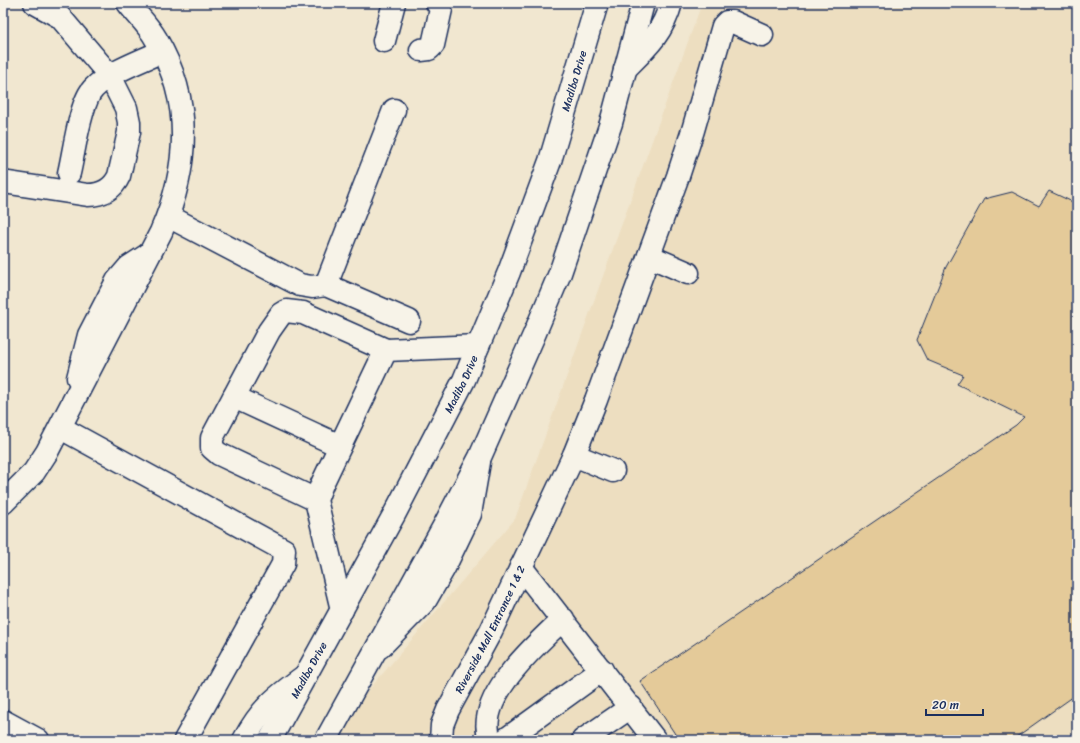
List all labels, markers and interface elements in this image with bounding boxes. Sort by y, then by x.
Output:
street label: Madiba Drive [556,48,592,114]
street label: Madiba Drive [439,352,483,417]
street label: Riverside Mall Entrance 1 & 2 [450,562,531,697]
street label: Madiba Drive [286,638,333,702]
scale bar [926,691,983,717]
text: 20 m [932,694,959,716]

